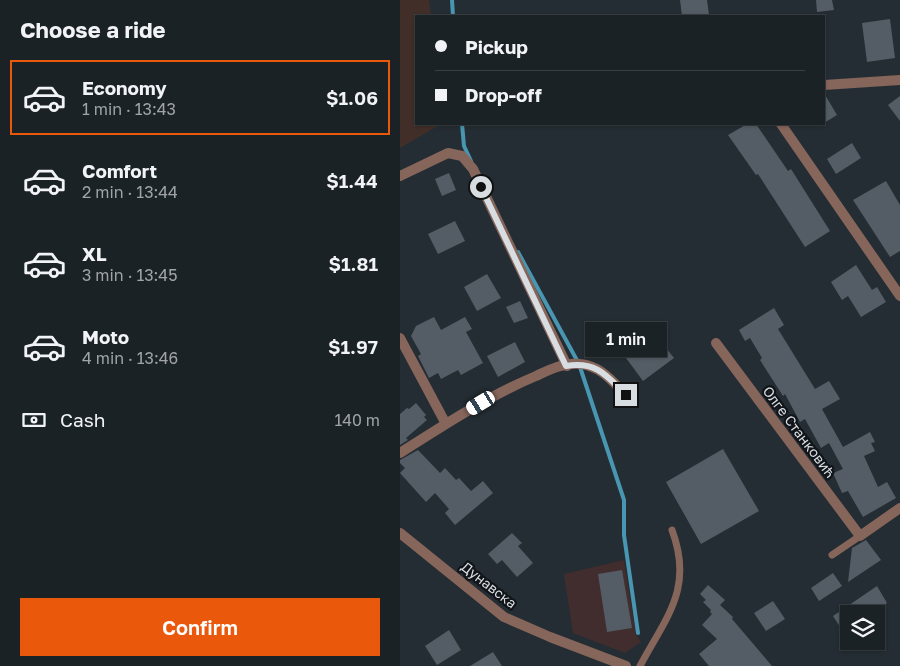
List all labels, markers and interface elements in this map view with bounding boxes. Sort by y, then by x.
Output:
text: Choose a ride [20,16,166,43]
text: Pickup [465,35,528,58]
icon: car [22,75,67,120]
text: Economy [82,76,167,99]
text: Drop-off [465,83,542,106]
text: $1.06 [326,86,378,109]
text: 1 min · 13:43 [82,99,176,119]
icon: car [22,158,67,203]
text: Comfort [82,159,157,182]
text: $1.44 [326,169,378,192]
route start [470,176,492,198]
text: 2 min · 13:44 [82,182,178,202]
icon: car [22,241,67,286]
text: XL [82,242,107,265]
text: $1.81 [328,252,378,275]
text: 3 min · 13:45 [82,265,177,285]
callout: 1 min [585,322,667,358]
icon: car [22,324,67,369]
text: Moto [82,325,129,348]
text: 1 min [606,329,646,349]
text: $1.97 [328,335,378,358]
text: 4 min · 13:46 [82,348,178,368]
street label: Олге Станковић [760,383,839,481]
route end [615,384,637,406]
car [464,389,497,417]
icon: cash [20,406,48,434]
text: Cash [60,408,105,431]
text: 140 m [334,410,380,430]
street label: Дунавска [458,558,520,611]
button: Confirm [20,598,380,656]
map controls [840,605,885,650]
button: layers [840,605,885,650]

